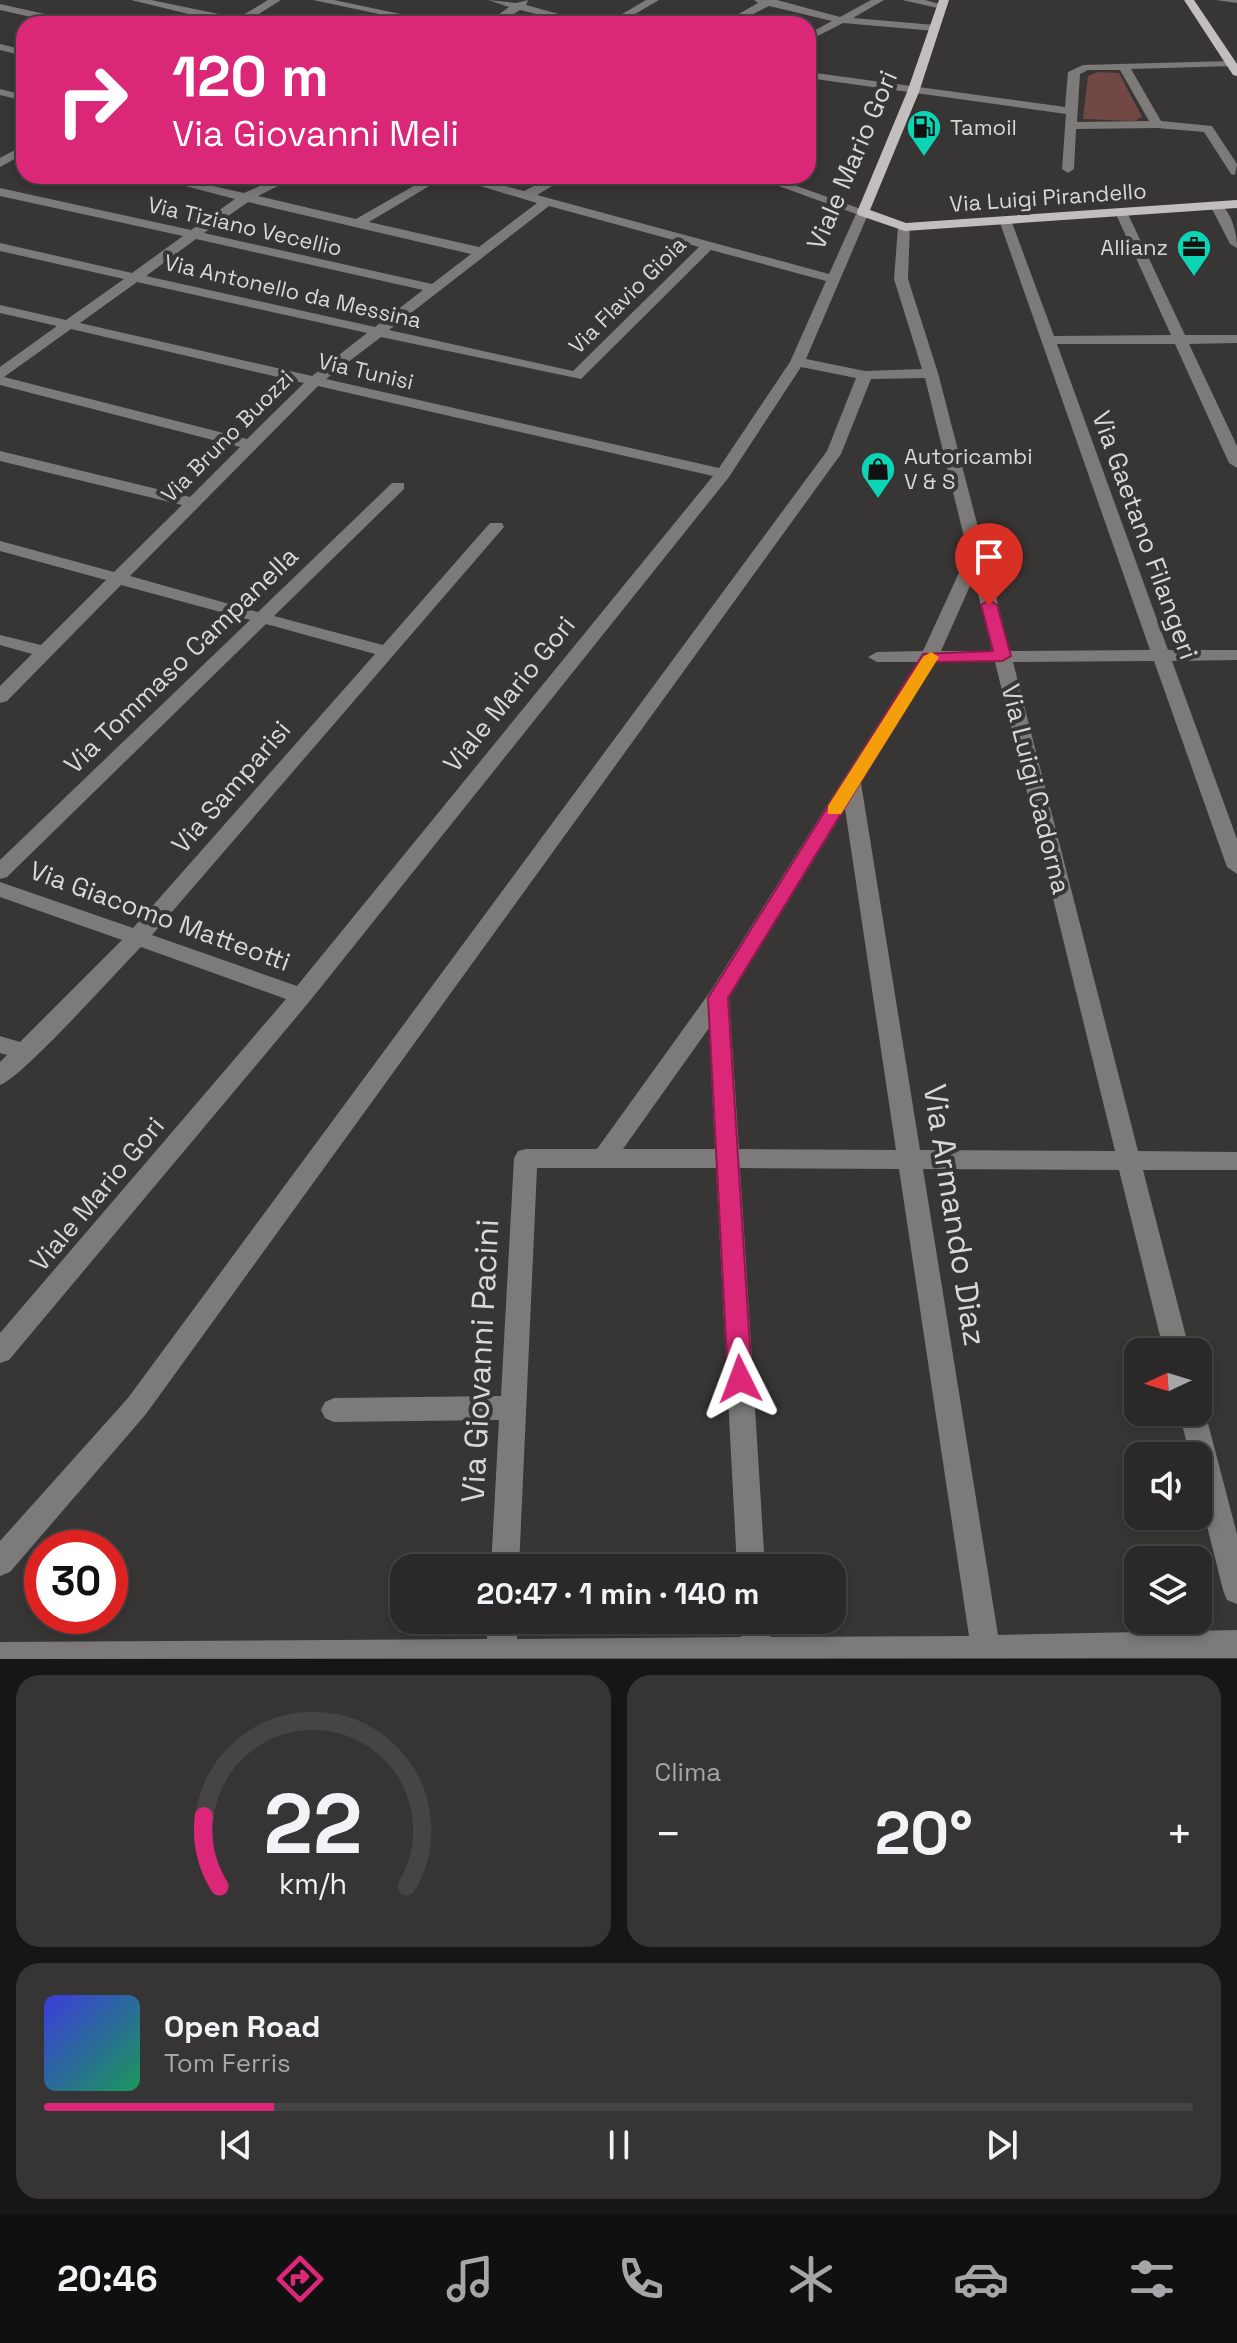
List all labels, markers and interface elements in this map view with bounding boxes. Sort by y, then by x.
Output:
text: 120 m [172,41,329,112]
icon: right [40,48,144,152]
street label: Viale Mario Gori [799,65,905,255]
fuel station icon: Tamoil [905,108,943,158]
text: Via Giovanni Meli [172,111,459,157]
place label: Tamoil [950,113,1017,141]
street label: Via Luigi Pirandello [949,176,1147,218]
street label: Via Tiziano Vecellio [145,190,345,262]
office icon: Allianz [1175,228,1213,278]
street label: Via Flavio Gioia [562,230,692,360]
place label: Allianz [1100,233,1168,261]
street label: Via Antonello da Messina [162,248,425,334]
street label: Via Tunisi [315,346,417,396]
street label: Via Bruno Buozzi [155,364,299,508]
street label: Via Gaetano Filangeri [1084,406,1206,664]
place label: Autoricambi V & S [904,442,1033,495]
shop icon: Autoricambi V & S [859,450,897,500]
pin [955,523,1023,605]
icon: arrive [967,535,1011,579]
street label: Via Tommaso Campanella [57,539,305,781]
street label: Viale Mario Gori [435,609,583,779]
street label: Via Luigi Cadorna [993,681,1079,897]
street label: Via Samparisi [164,713,298,861]
street label: Via Giacomo Matteotti [25,853,295,979]
street label: Via Armando Diaz [915,1081,995,1349]
street label: Viale Mario Gori [22,1110,172,1278]
street label: Via Giovanni Pacini [453,1218,507,1504]
position arrow [698,1337,782,1421]
north arrow [1124,1338,1212,1426]
map controls [1124,1338,1212,1634]
button: sound [1124,1442,1212,1530]
speed limit sign: 30 [24,1530,128,1634]
button: layers [1124,1546,1212,1634]
text: 20:47 · 1 min · 140 m [477,1574,759,1613]
text: Clima [655,1755,721,1789]
text: 22 [264,1771,363,1877]
text: 20° [875,1795,973,1872]
text: − [655,1806,682,1862]
text: + [1166,1806,1193,1862]
text: km/h [279,1866,347,1902]
text: Open Road [164,2007,320,2046]
text: Tom Ferris [164,2046,291,2080]
icon: previous [214,2123,258,2167]
icon: pause [597,2123,641,2167]
icon: next [980,2123,1024,2167]
icon: directions [272,2251,328,2307]
icon: music [442,2251,498,2307]
icon: phone [613,2251,669,2307]
icon: climate [783,2251,839,2307]
icon: car [953,2251,1009,2307]
icon: filters [1124,2251,1180,2307]
text: 20:46 [57,2256,158,2302]

